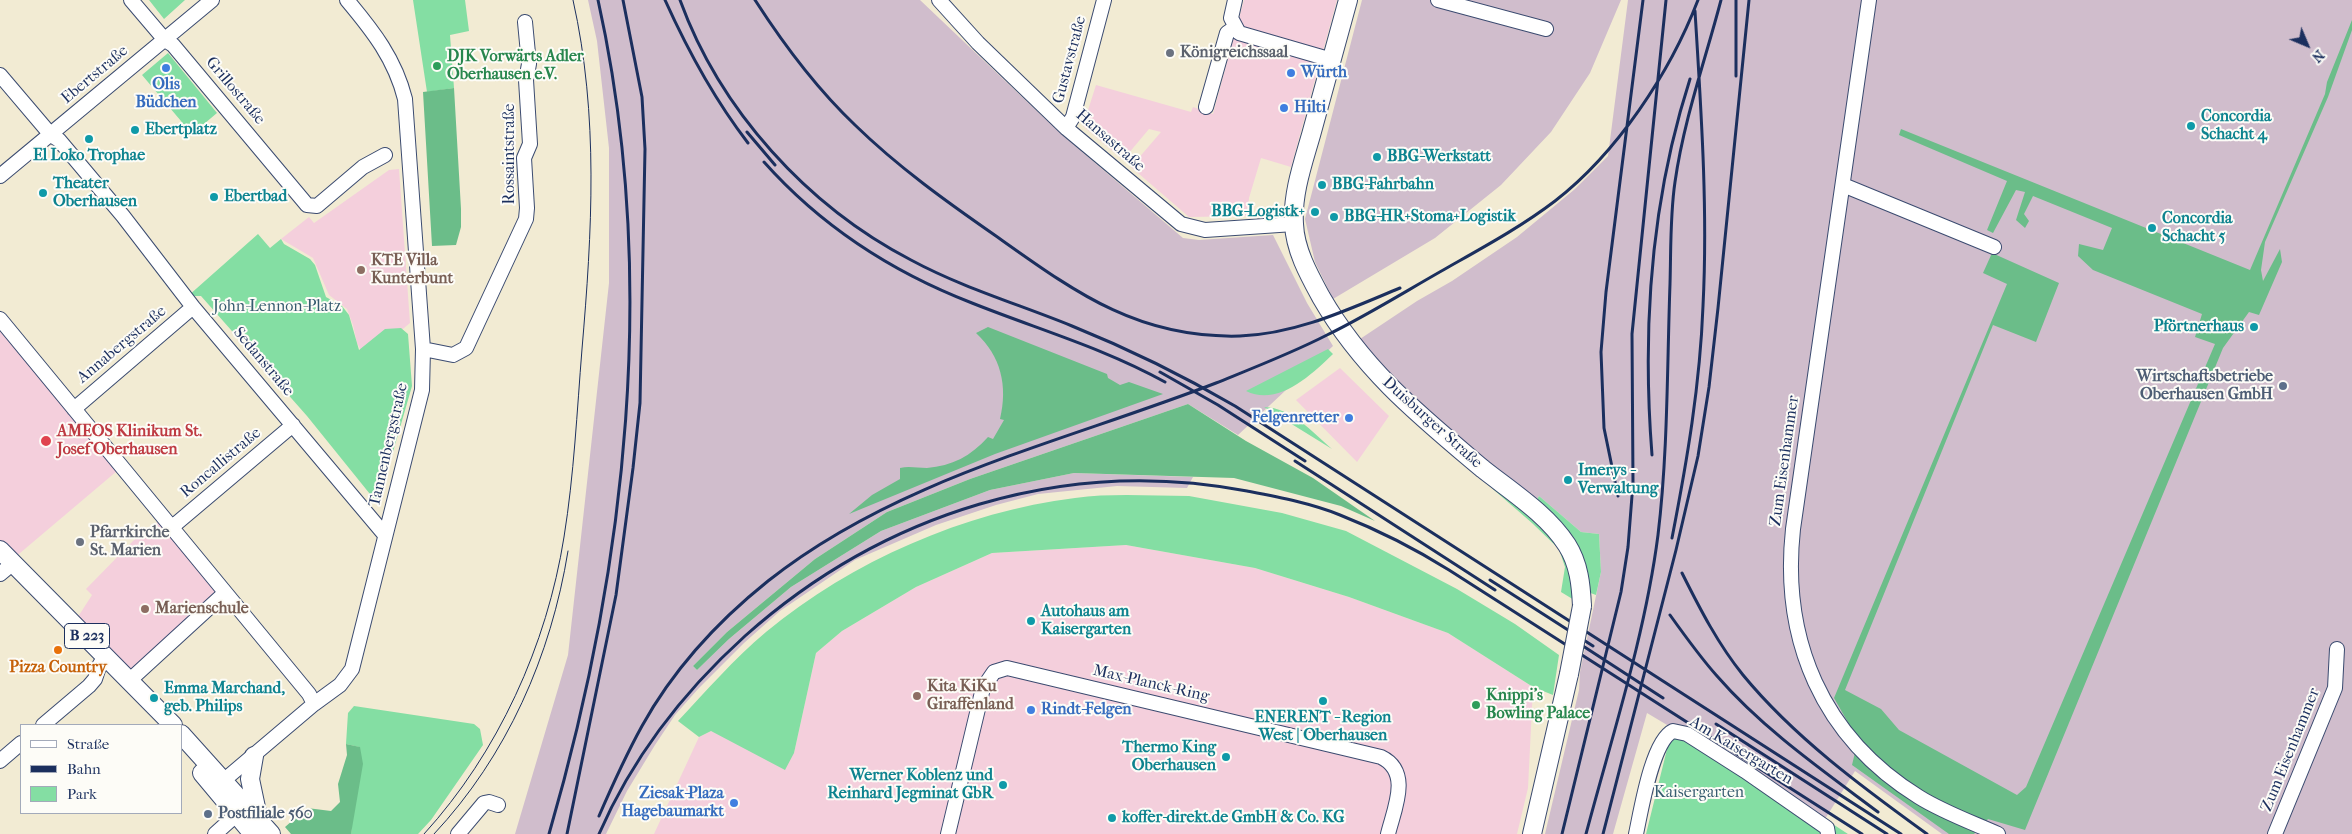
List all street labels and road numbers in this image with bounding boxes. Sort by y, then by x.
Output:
street label: Gustavstraße [1049,14,1091,106]
street label: Ebertstraße [58,42,132,108]
street label: Grillostraße [201,53,269,129]
street label: Rossaintstraße [500,104,520,204]
street label: Hansastraße [1072,106,1148,176]
street label: Annabergstraße [74,302,170,388]
street label: Sedanstraße [229,324,297,400]
street label: Duisburger Straße [1378,373,1486,473]
street label: Tannenbergstraße [365,381,413,509]
street label: Zum Eisenhammer [1766,394,1804,528]
street label: Roncallistraße [177,424,265,502]
road number: B 223 [64,624,110,648]
street label: Max-Planck-Ring [1091,661,1211,707]
street label: Zum Eisenhammer [2257,685,2325,815]
street label: Am Kaisergarten [1686,713,1796,789]

